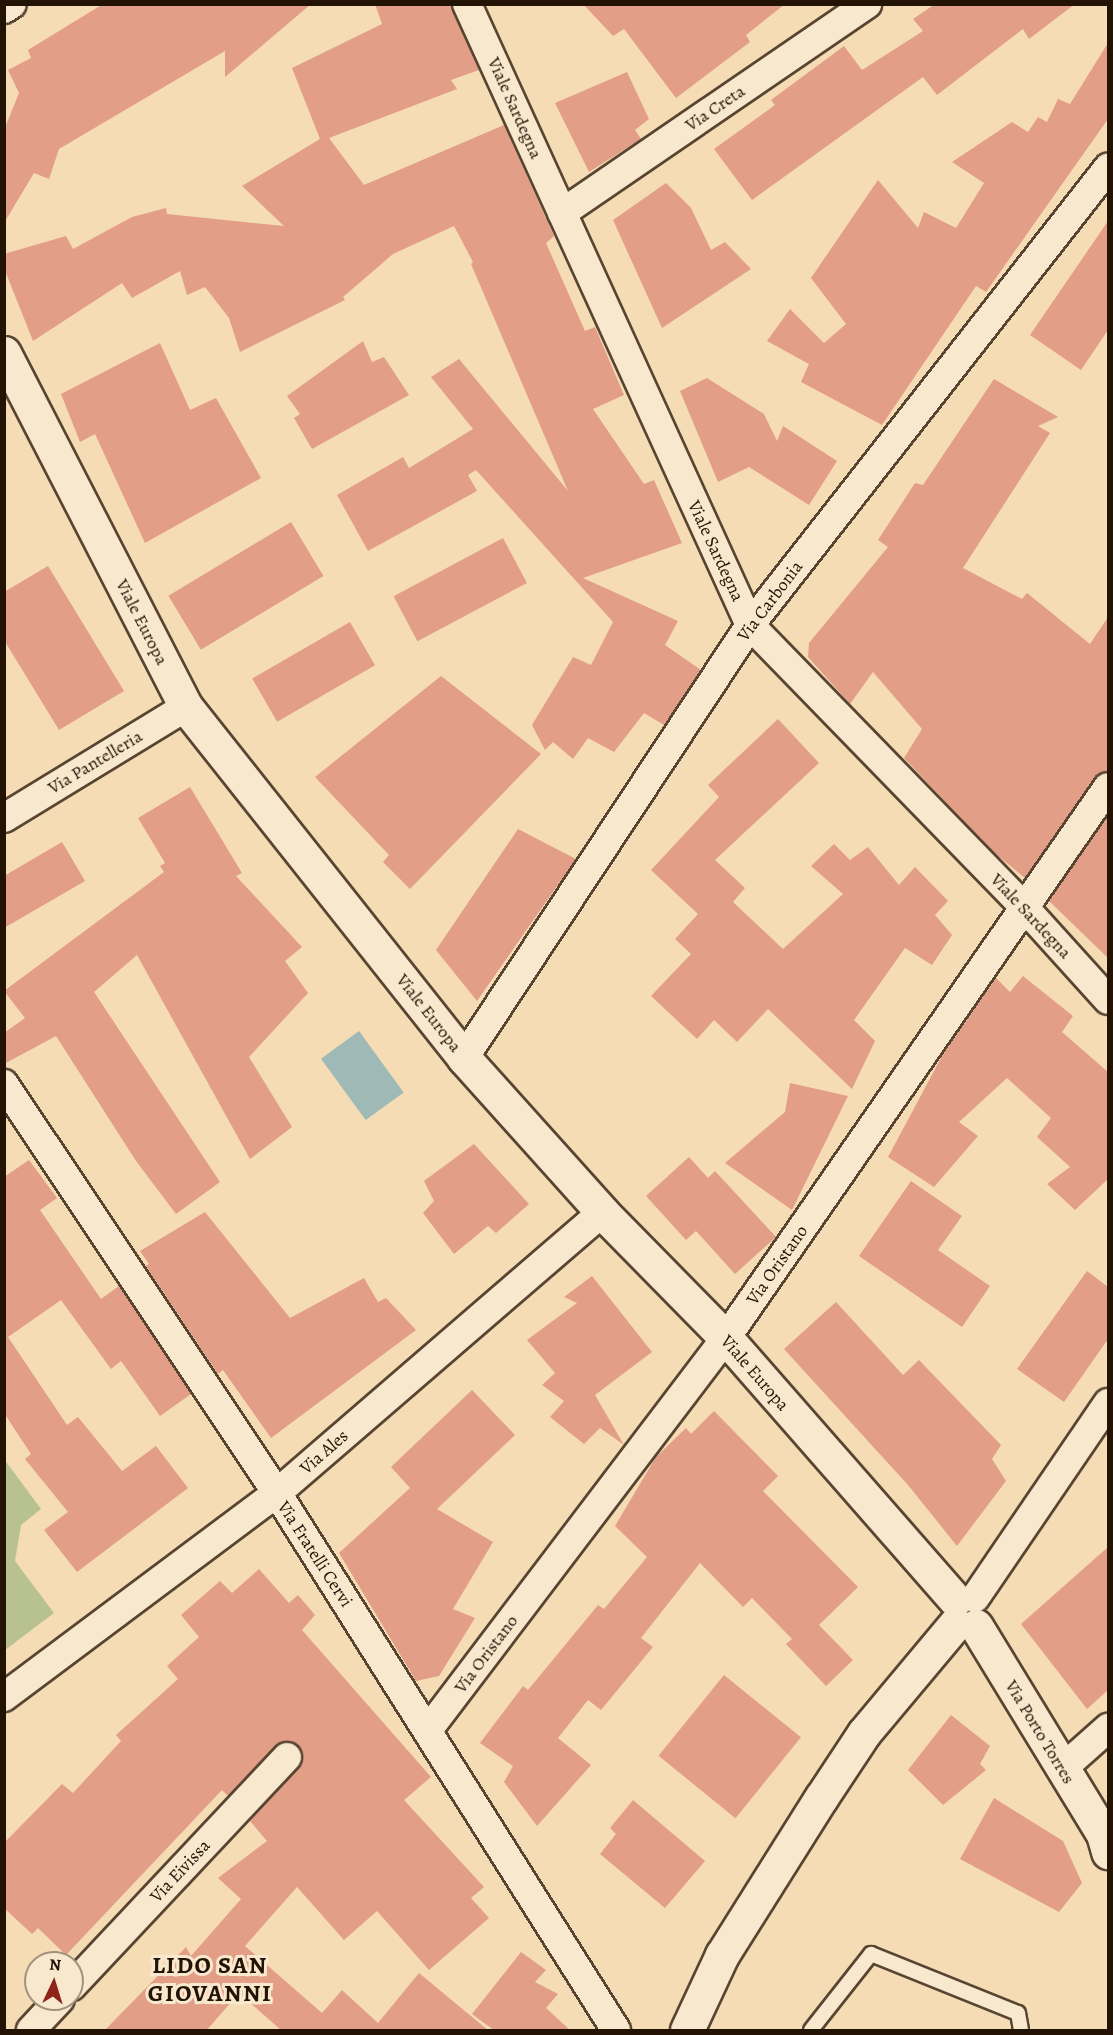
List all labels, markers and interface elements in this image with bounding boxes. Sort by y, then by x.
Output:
street label: Viale Sardegna [483,54,547,162]
street label: Via Creta [681,80,749,136]
street label: Viale Sardegna [683,497,749,605]
street label: Via Carbonia [733,556,807,646]
street label: Viale Europa [111,576,173,668]
street label: Via Pantelleria [44,725,146,799]
street label: Viale Sardegna [986,869,1076,963]
street label: Viale Europa [392,970,466,1056]
street label: Via Oristano [742,1221,812,1309]
street label: Viale Europa [716,1331,794,1415]
street label: Via Ales [295,1425,353,1479]
street label: Via Fratelli Cervi [273,1497,357,1611]
street label: Via Oristano [450,1611,522,1697]
street label: Via Porto Torres [1001,1676,1079,1788]
street label: Via Eivissa [145,1835,215,1907]
north arrow [24,1951,84,2011]
district label: LIDO SAN GIOVANNI [148,1952,272,2008]
text: N [49,1954,62,1976]

